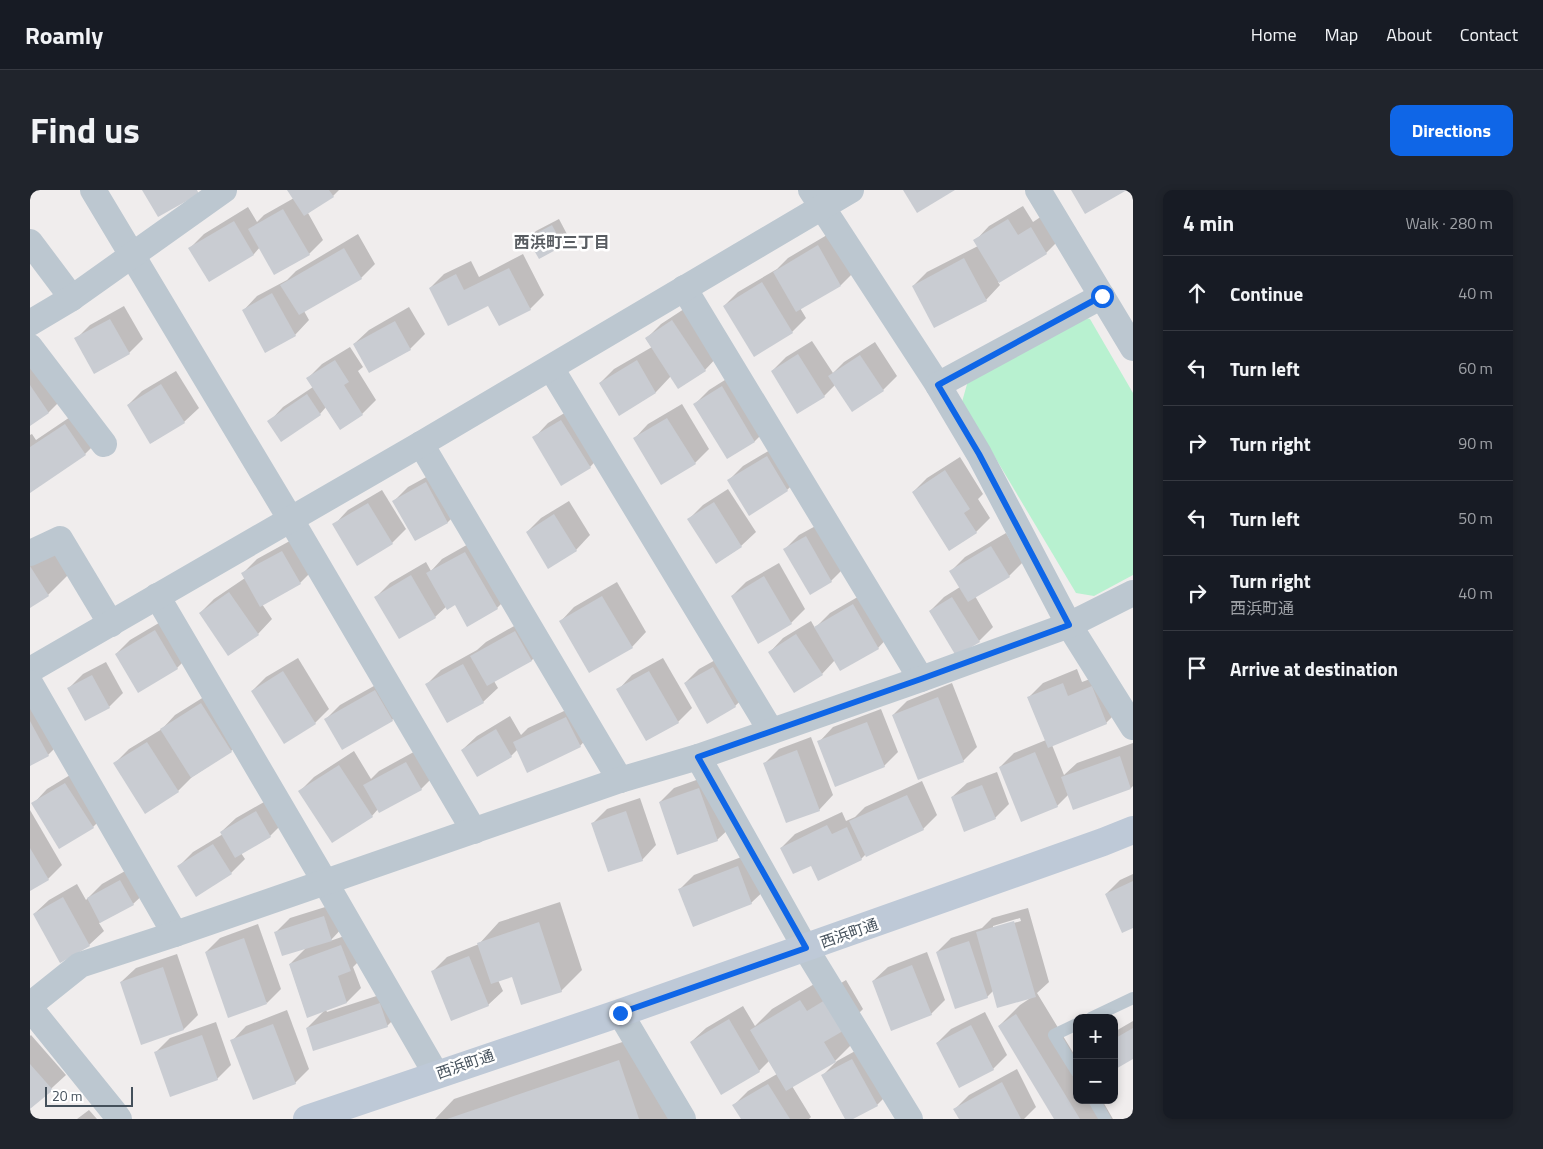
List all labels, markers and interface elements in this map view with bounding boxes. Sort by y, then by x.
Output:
text: Roamly [25,17,103,53]
text: Home [1251,21,1297,48]
text: Map [1325,21,1358,48]
text: About [1386,21,1432,48]
text: Contact [1460,21,1518,48]
text: Find us [30,103,140,157]
button: Directions [1390,105,1513,156]
text: 4 min [1183,207,1234,239]
text: Walk · 280 m [1405,211,1493,235]
district label: 西浜町三丁目 [514,230,610,254]
icon: ahead [1183,279,1211,307]
text: Continue [1230,279,1303,308]
text: 40 m [1458,281,1493,305]
route start [1091,285,1114,308]
icon: left [1183,354,1211,382]
text: Turn left [1230,354,1300,383]
text: 60 m [1458,356,1493,380]
icon: right [1183,429,1211,457]
text: Turn right [1230,429,1311,458]
text: 90 m [1458,431,1493,455]
icon: left [1183,504,1211,532]
text: Turn left [1230,504,1300,533]
text: 50 m [1458,506,1493,530]
text: Turn right [1230,566,1311,595]
icon: right [1183,579,1211,607]
text: 40 m [1458,581,1493,605]
text: 西浜町通 [1230,596,1294,620]
icon: arrive [1183,654,1211,682]
text: Arrive at destination [1230,654,1398,683]
street label: 西浜町通 [817,912,881,954]
route end [609,1002,632,1025]
map controls [1073,1014,1118,1104]
button: + [1073,1014,1118,1059]
street label: 西浜町通 [433,1043,497,1085]
button: − [1073,1059,1118,1104]
scale bar [45,1084,132,1107]
text: 20 m [52,1085,82,1106]

